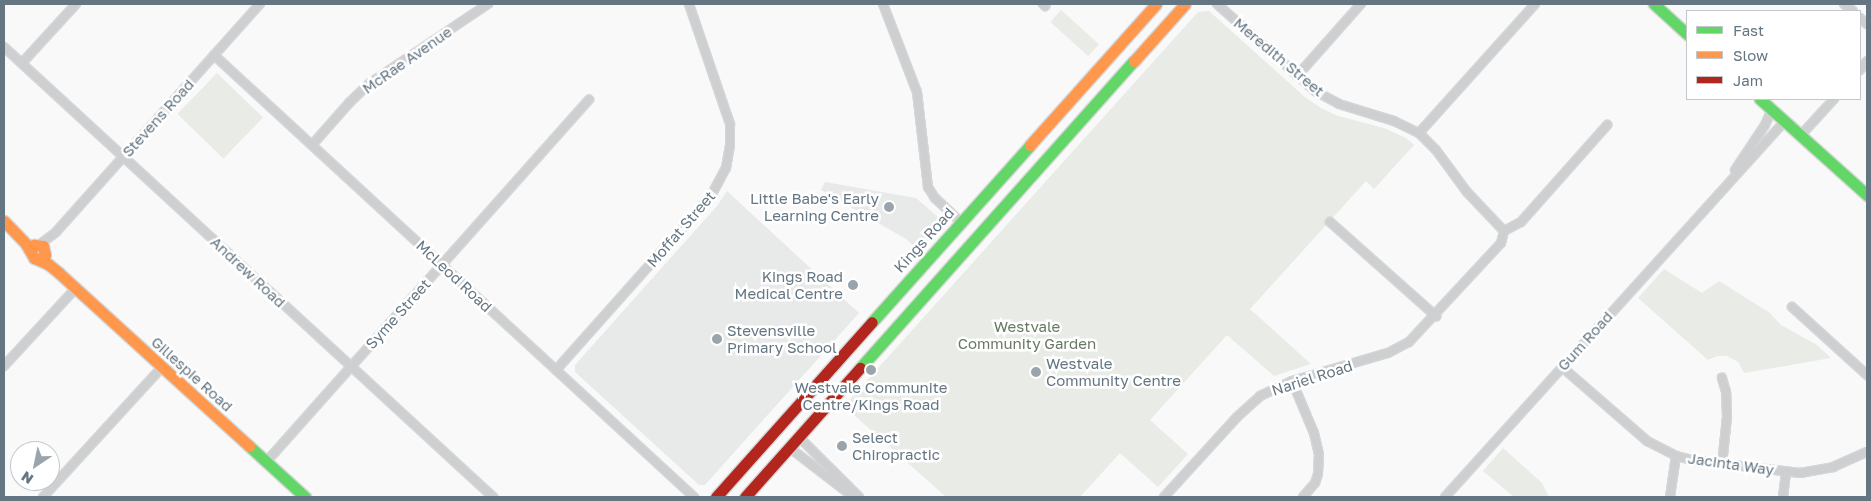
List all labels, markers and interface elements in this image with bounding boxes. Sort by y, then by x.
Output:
legend [1686,10,1861,100]
street label: Meredith Street [1230,14,1328,100]
text: Fast [1733,21,1764,39]
street label: McRae Avenue [359,23,455,97]
text: Slow [1733,46,1768,64]
text: Jam [1733,71,1763,89]
street label: Stevens Road [118,75,198,161]
street label: Moffat Street [643,187,719,271]
place label: Little Babe's Early Learning Centre [750,189,879,224]
marker: Little Babe's Early Learning Centre [883,201,895,213]
street label: Kings Road [890,204,958,276]
street label: Andrew Road [207,233,289,311]
street label: McLeod Road [412,236,496,316]
place label: Kings Road Medical Centre [735,267,843,302]
street label: Syme Street [362,275,434,353]
marker: Kings Road Medical Centre [847,279,859,291]
street label: Gum Road [1554,308,1616,374]
park label: Westvale Community Garden [958,317,1096,352]
place label: Stevensville Primary School [727,321,837,356]
street label: Gillespie Road [148,333,236,415]
marker: Stevensville Primary School [711,333,723,345]
place label: Westvale Community Centre [1046,354,1181,389]
street label: Nariel Road [1269,357,1355,399]
marker: Westvale Communite Centre/Kings Road [865,364,877,376]
marker: Westvale Community Centre [1030,366,1042,378]
place label: Westvale Communite Centre/Kings Road [794,378,948,413]
place label: Select Chiropractic [852,428,940,463]
marker: Select Chiropractic [836,440,848,452]
north arrow [10,441,60,491]
street label: Jacinta Way [1687,449,1775,479]
text: N [18,468,36,488]

